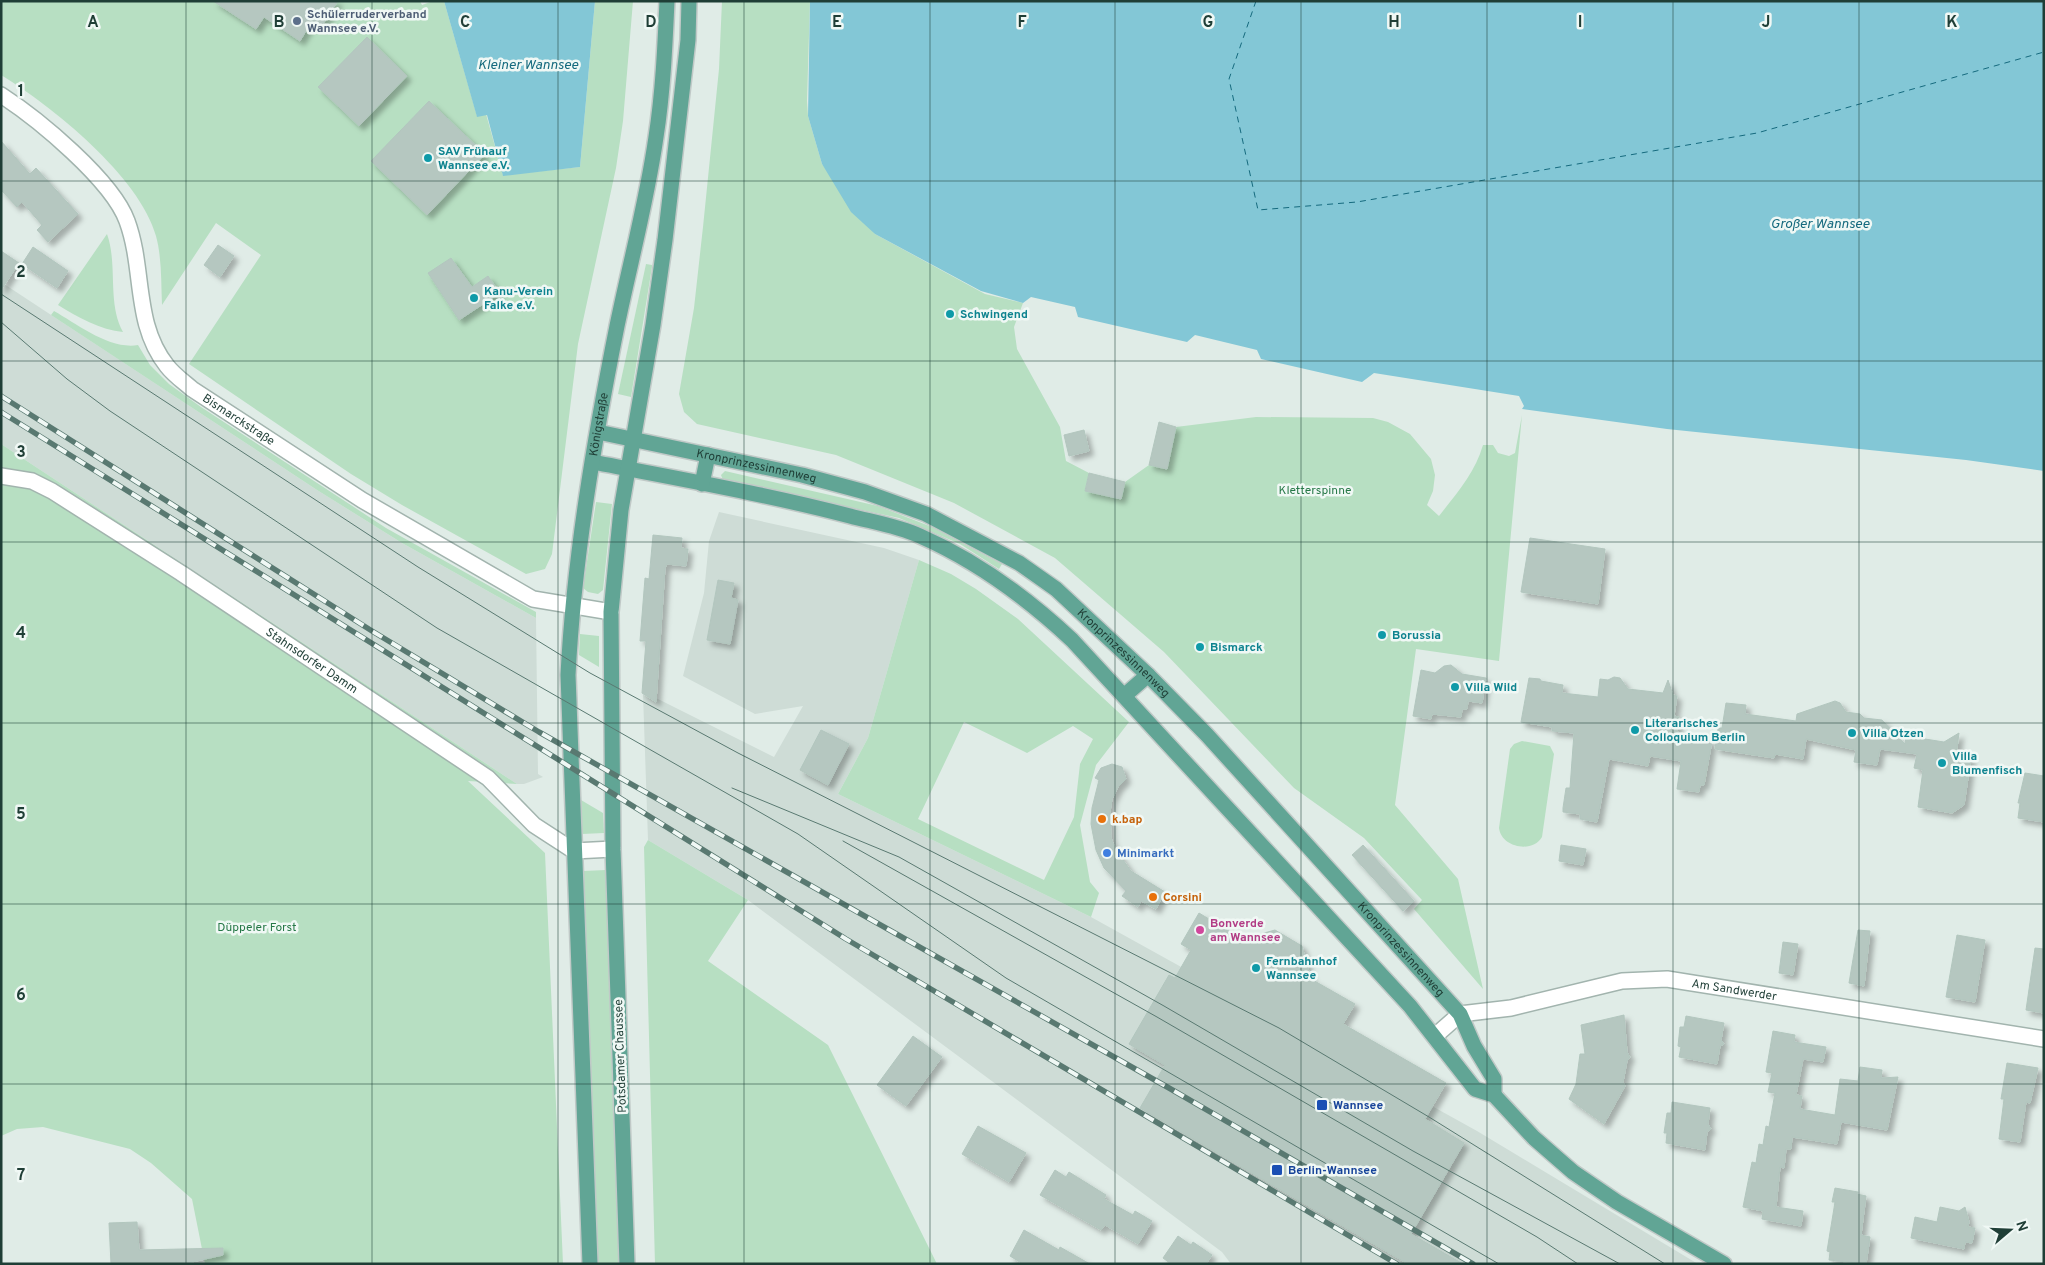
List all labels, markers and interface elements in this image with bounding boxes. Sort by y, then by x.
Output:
place label: Schülerruderverband Wannsee e.V. [307,7,427,37]
text: A [87,13,99,33]
text: B [273,13,285,33]
text: C [460,13,470,33]
text: D [645,13,657,33]
text: E [832,13,842,33]
text: F [1017,13,1027,33]
text: G [1203,13,1213,33]
text: H [1388,13,1400,33]
text: I [1578,13,1582,33]
text: J [1762,13,1770,33]
text: K [1946,13,1958,33]
marker: Schülerruderverband Wannsee e.V. [291,15,303,27]
water label: Kleiner Wannsee [478,57,579,74]
text: 1 [18,82,24,102]
place label: SAV Frühauf Wannsee e.V. [438,144,509,174]
marker: SAV Frühauf Wannsee e.V. [422,152,434,164]
water label: Großer Wannsee [1771,216,1870,233]
text: 2 [16,263,26,283]
place label: Kanu-Verein Falke e.V. [484,284,553,314]
marker: Kanu-Verein Falke e.V. [468,292,480,304]
place label: Schwingend [960,307,1028,323]
marker: Schwingend [944,308,956,320]
street label: Bismarckstraße [199,391,277,450]
street label: Königstraße [586,391,613,458]
text: 3 [16,443,26,463]
street label: Kronprinzessinnenweg [695,446,818,488]
park label: Kletterspinne [1278,483,1352,499]
street label: Kronprinzessinnenweg [1073,606,1173,702]
text: 4 [16,624,26,644]
street label: Stahnsdorfer Damm [262,625,361,698]
place label: Borussia [1392,628,1441,644]
marker: Borussia [1376,629,1388,641]
place label: Bismarck [1210,640,1263,656]
marker: Bismarck [1194,641,1206,653]
place label: Villa Wild [1465,680,1517,696]
marker: Villa Wild [1449,681,1461,693]
place label: Literarisches Colloquium Berlin [1645,716,1745,746]
marker: Literarisches Colloquium Berlin [1629,724,1641,736]
place label: Villa Otzen [1862,726,1924,742]
marker: Villa Otzen [1846,727,1858,739]
place label: Villa Blumenfisch [1952,749,2022,779]
marker: Villa Blumenfisch [1936,757,1948,769]
text: 5 [16,805,26,825]
place label: k.bap [1112,812,1142,828]
marker: k.bap [1096,813,1108,825]
place label: Minimarkt [1117,846,1174,862]
marker: Minimarkt [1101,847,1113,859]
place label: Corsini [1163,890,1202,906]
marker: Corsini [1147,891,1159,903]
street label: Kronprinzessinnenweg [1353,899,1448,1001]
place label: Bonverde am Wannsee [1210,916,1281,946]
park label: Düppeler Forst [217,920,297,936]
marker: Bonverde am Wannsee [1194,924,1206,936]
place label: Fernbahnhof Wannsee [1266,954,1337,984]
marker: Fernbahnhof Wannsee [1250,962,1262,974]
street label: Am Sandwerder [1690,976,1778,1005]
text: 6 [16,986,26,1006]
street label: Potsdamer Chaussee [611,999,631,1113]
marker: Wannsee [1315,1098,1329,1112]
place label: Wannsee [1333,1098,1383,1114]
marker: Berlin-Wannsee [1270,1163,1284,1177]
place label: Berlin-Wannsee [1288,1163,1377,1179]
text: 7 [17,1166,25,1186]
north arrow [1985,1205,2035,1255]
text: N [2011,1219,2031,1234]

